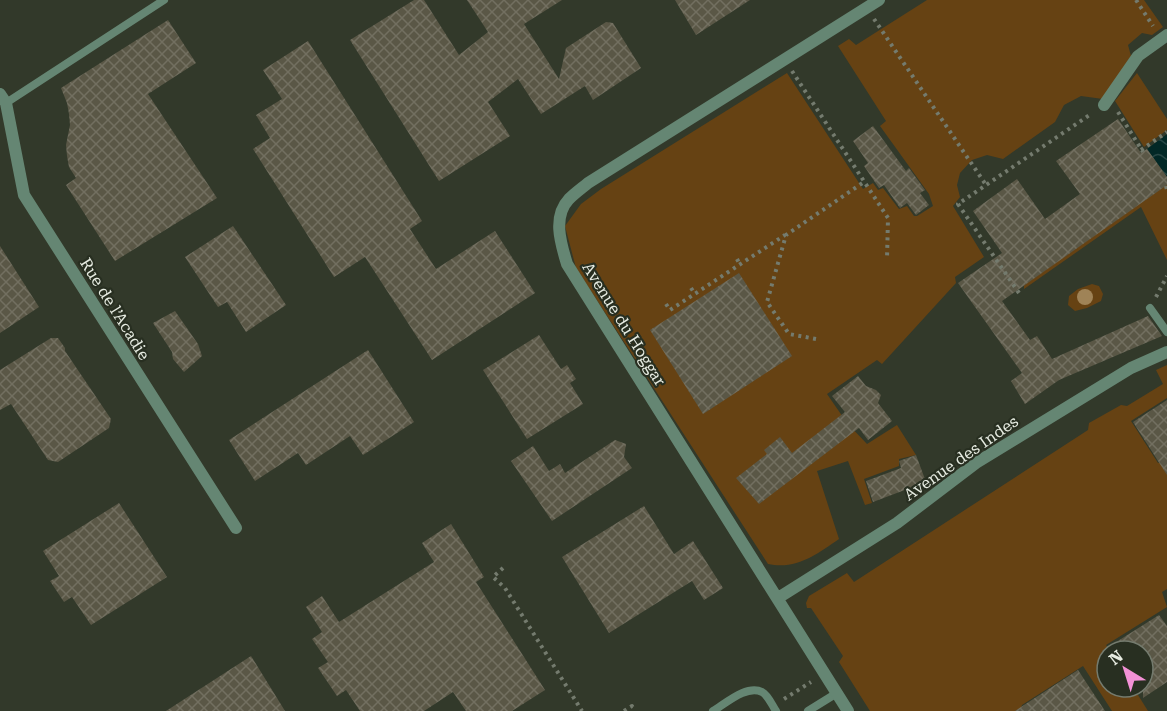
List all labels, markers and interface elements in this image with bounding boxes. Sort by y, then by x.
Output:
street label: Rue de l’Acadie [76,255,154,364]
street label: Avenue du Hoggar [578,259,670,390]
street label: Avenue des Indes [900,411,1022,505]
north arrow [1095,639,1155,699]
text: N [1105,646,1127,669]

